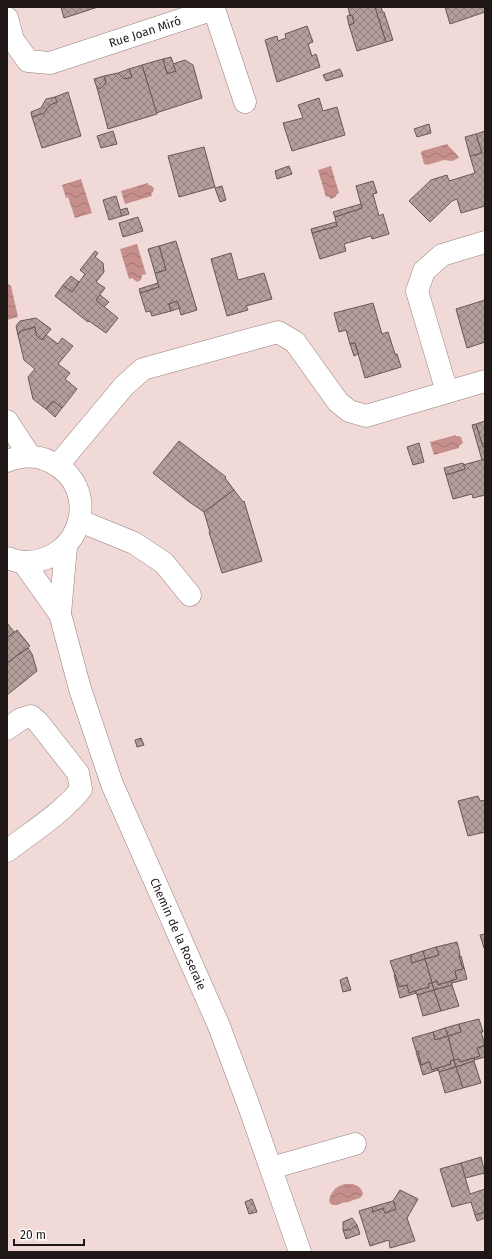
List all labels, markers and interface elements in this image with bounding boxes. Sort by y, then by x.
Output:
street label: Rue Joan Miró [107,14,183,50]
street label: Chemin de la Roseraie [147,876,209,992]
scale bar [14,1221,84,1247]
text: 20 m [20,1228,46,1242]

